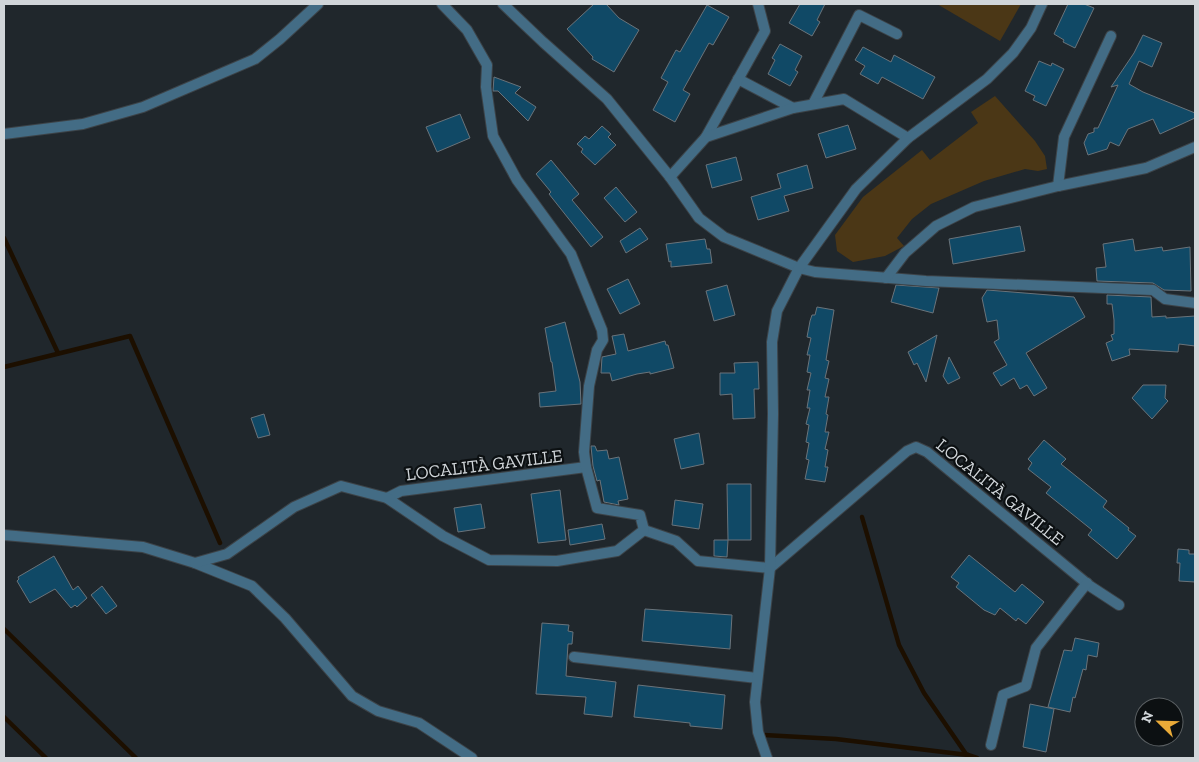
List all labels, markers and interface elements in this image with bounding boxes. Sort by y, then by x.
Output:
street label: LOCALITÀ GAVILLE [932,434,1068,550]
street label: LOCALITÀ GAVILLE [404,444,564,486]
north arrow [1134,697,1184,747]
text: N [1138,709,1158,725]

